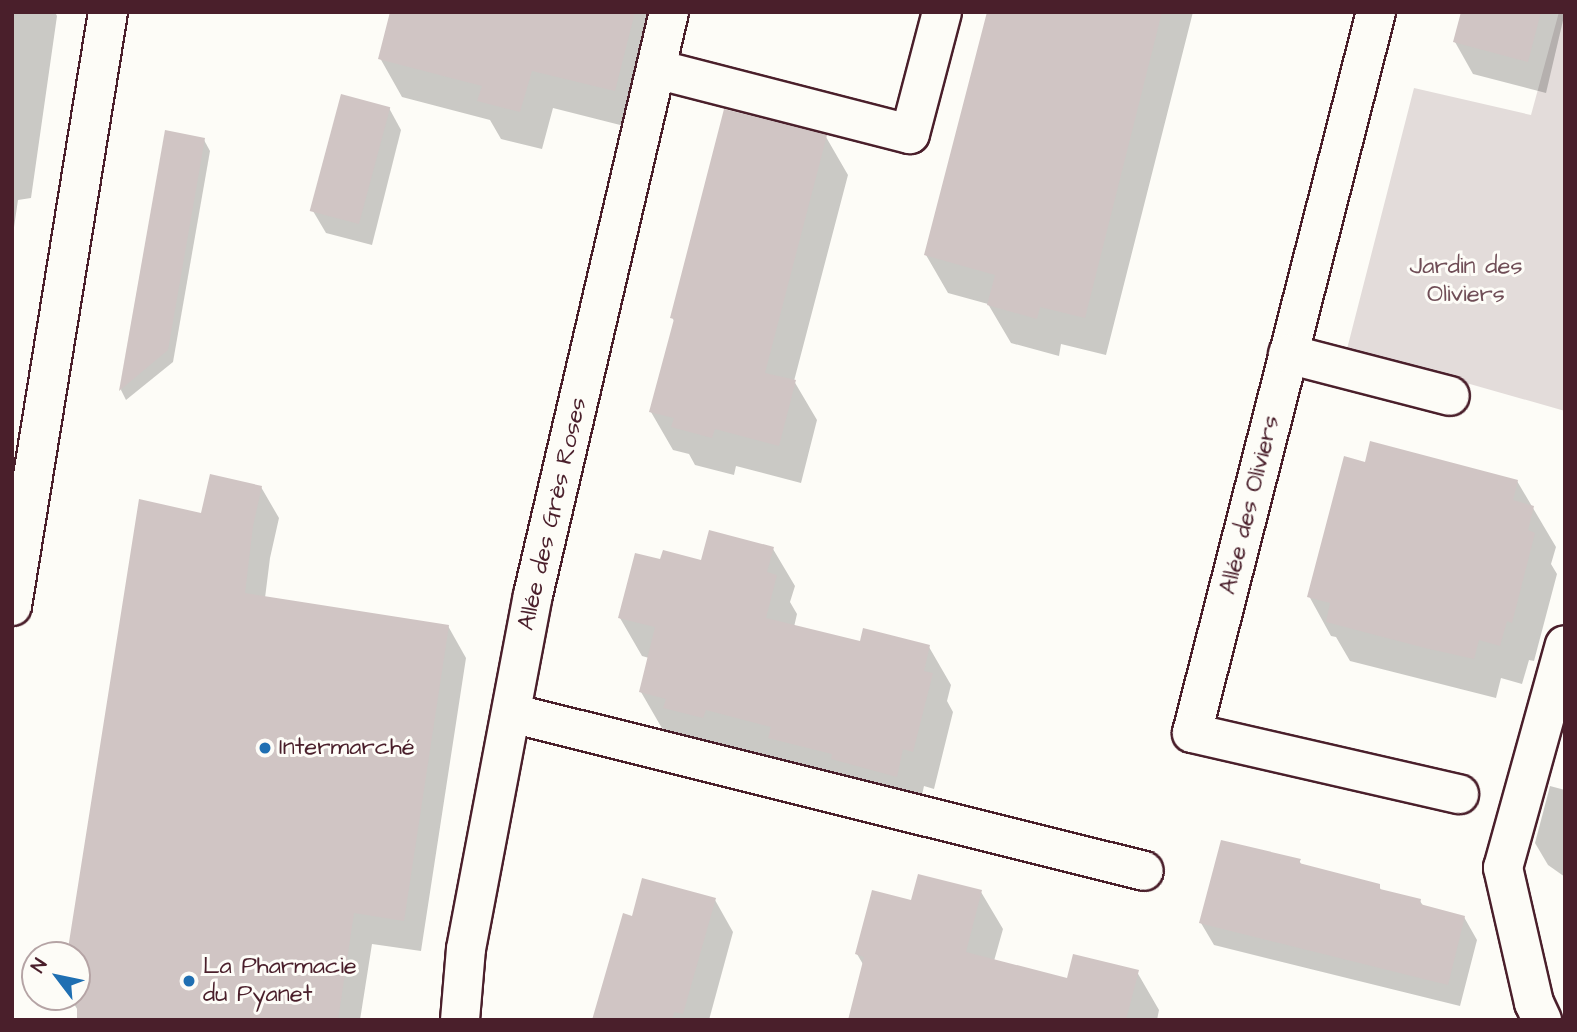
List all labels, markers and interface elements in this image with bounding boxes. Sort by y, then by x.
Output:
park label: Jardin des Oliviers [1409,253,1523,309]
street label: Allée des Grès Roses [512,395,594,633]
street label: Allée des Oliviers [1214,413,1286,597]
place label: Intermarché [279,734,415,762]
marker: Intermarché [257,740,273,756]
north arrow [21,941,91,1011]
text: N [25,953,54,978]
place label: La Pharmacie du Pyanet [203,953,357,1009]
marker: La Pharmacie du Pyanet [181,973,197,989]

